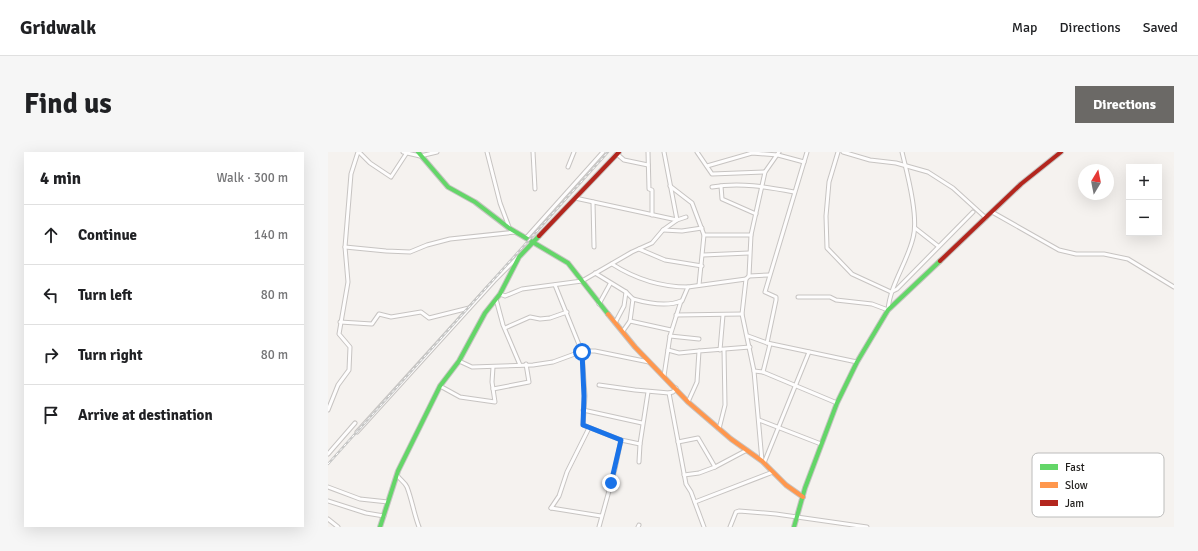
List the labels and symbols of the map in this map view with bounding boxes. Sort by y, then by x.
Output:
north arrow [1078,164,1114,200]
route start [573,343,591,361]
legend [1032,453,1164,517]
text: Fast [1065,461,1085,474]
route end [602,474,620,492]
text: Slow [1065,479,1088,492]
text: Jam [1065,497,1084,510]

